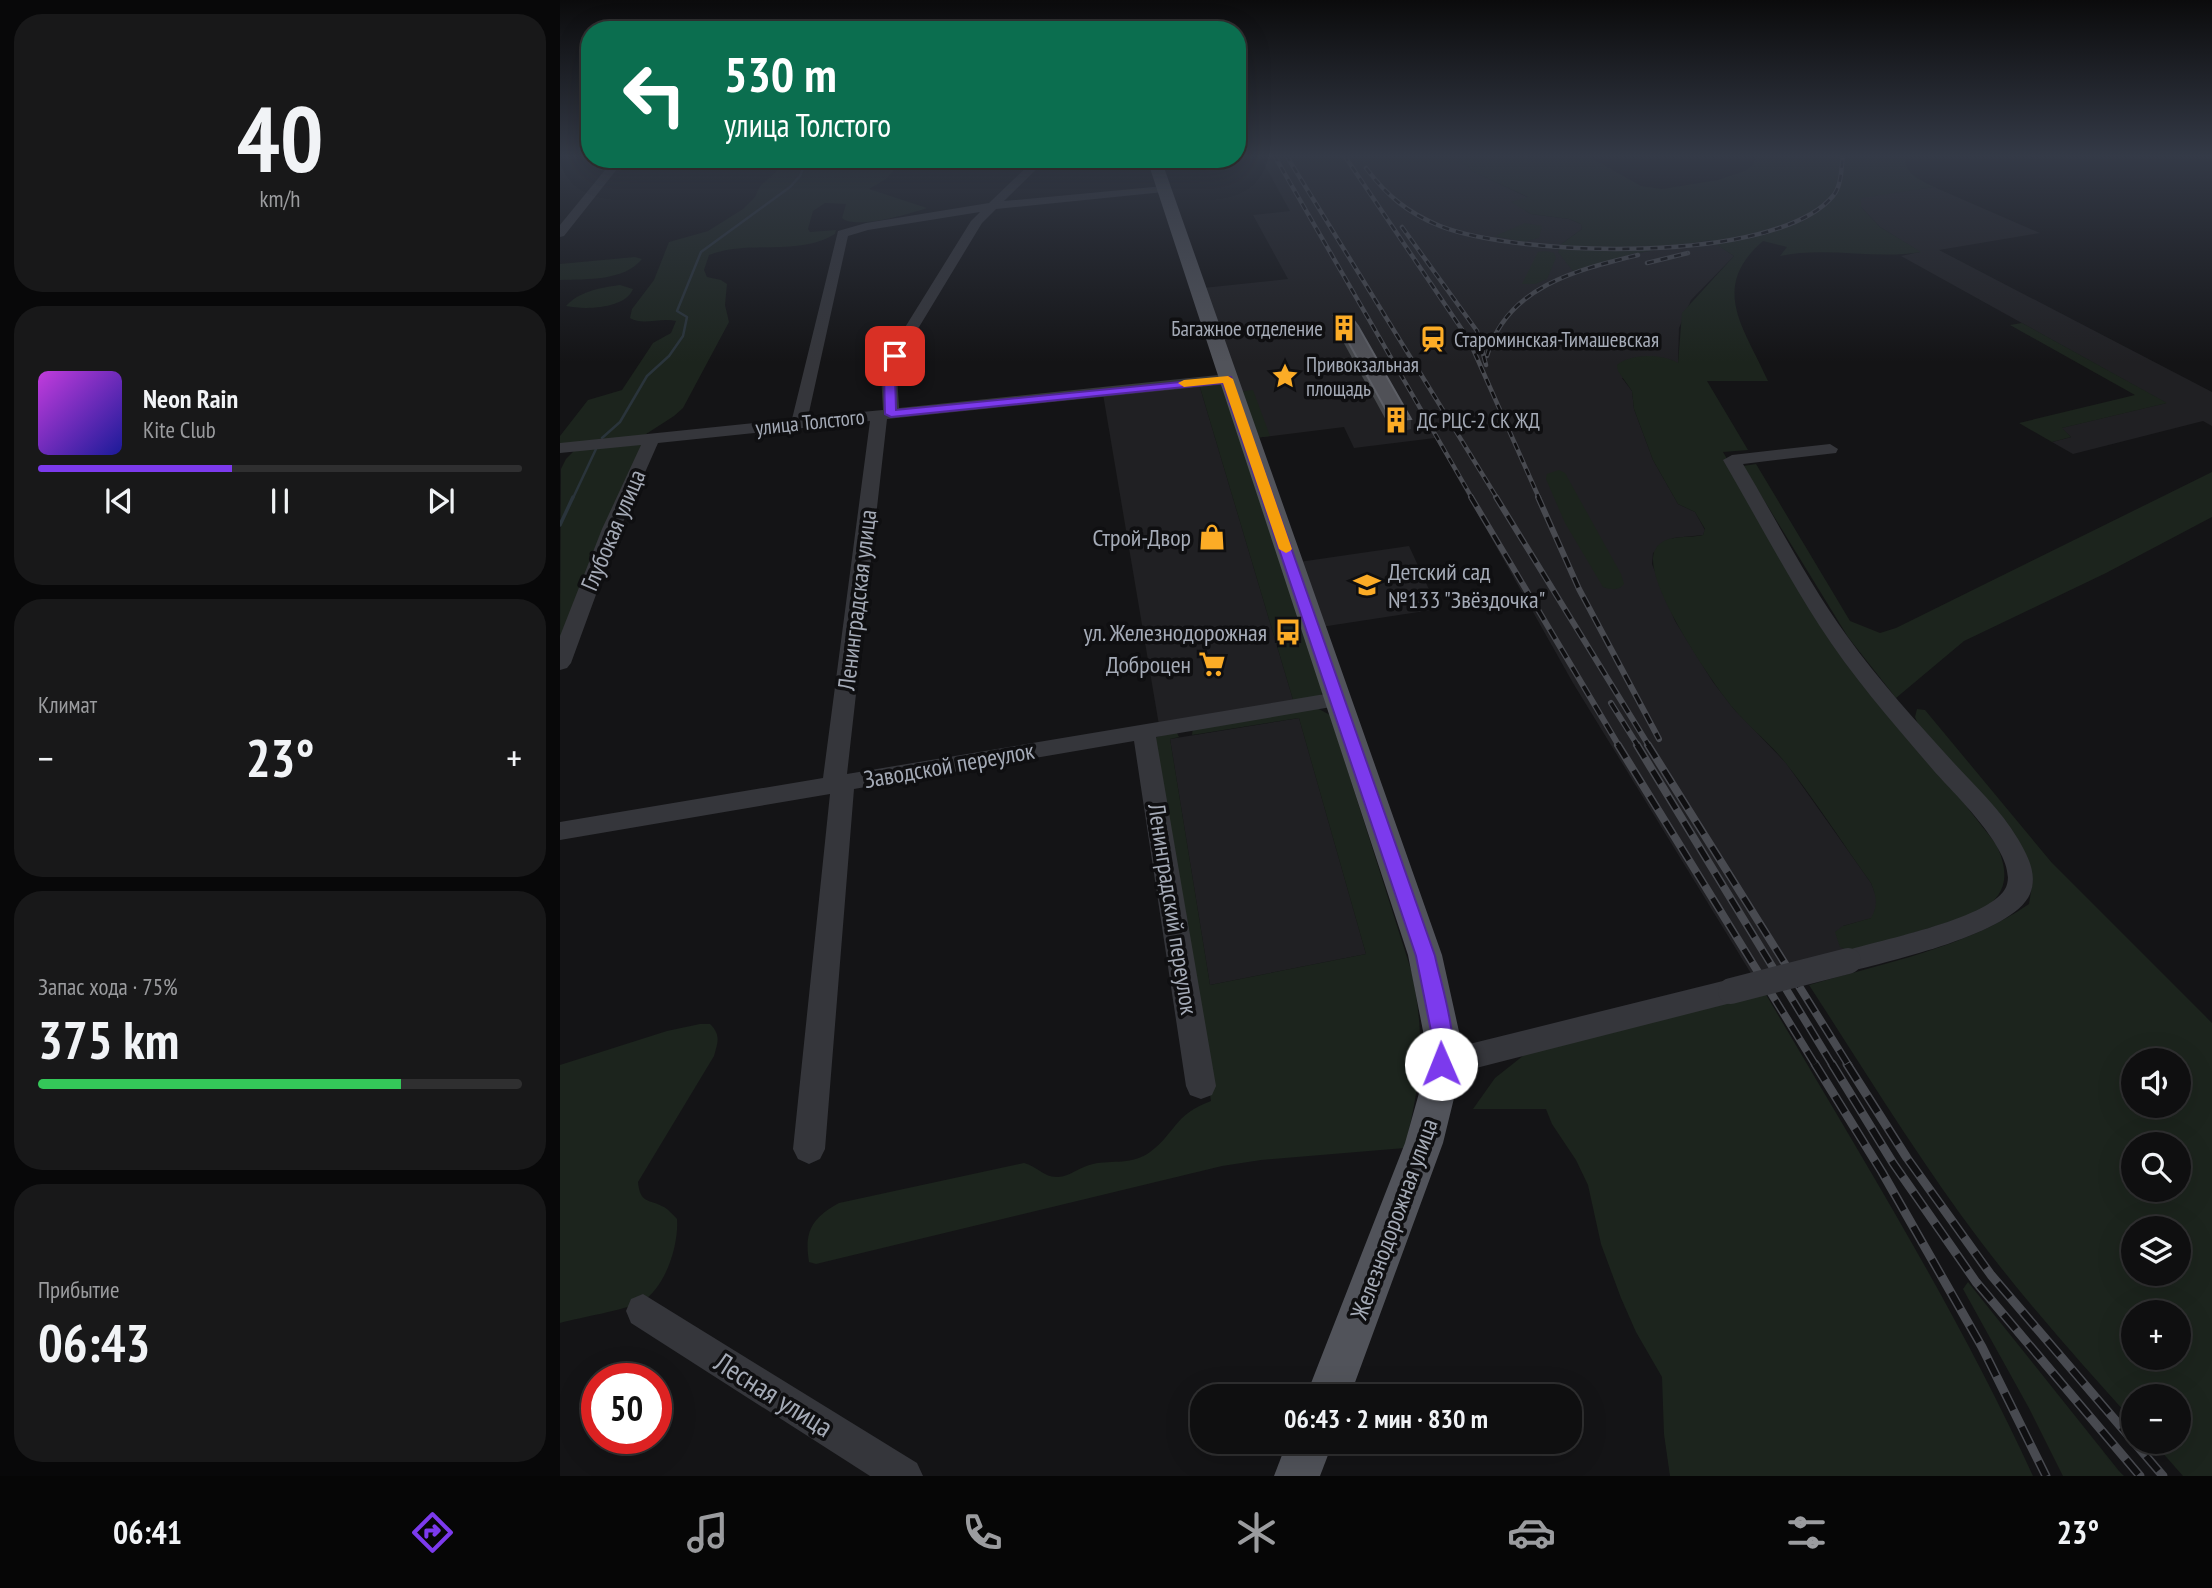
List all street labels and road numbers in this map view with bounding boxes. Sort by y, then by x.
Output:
street label: улица Толстого [754,403,866,441]
street label: Глубокая улица [574,465,652,595]
street label: Ленинградская улица [830,508,883,693]
street label: Заводской переулок [861,735,1037,795]
street label: Ленинградский переулок [1141,800,1205,1018]
street label: Железнодорожная улица [1343,1114,1445,1325]
street label: Лесная улица [707,1343,840,1445]

